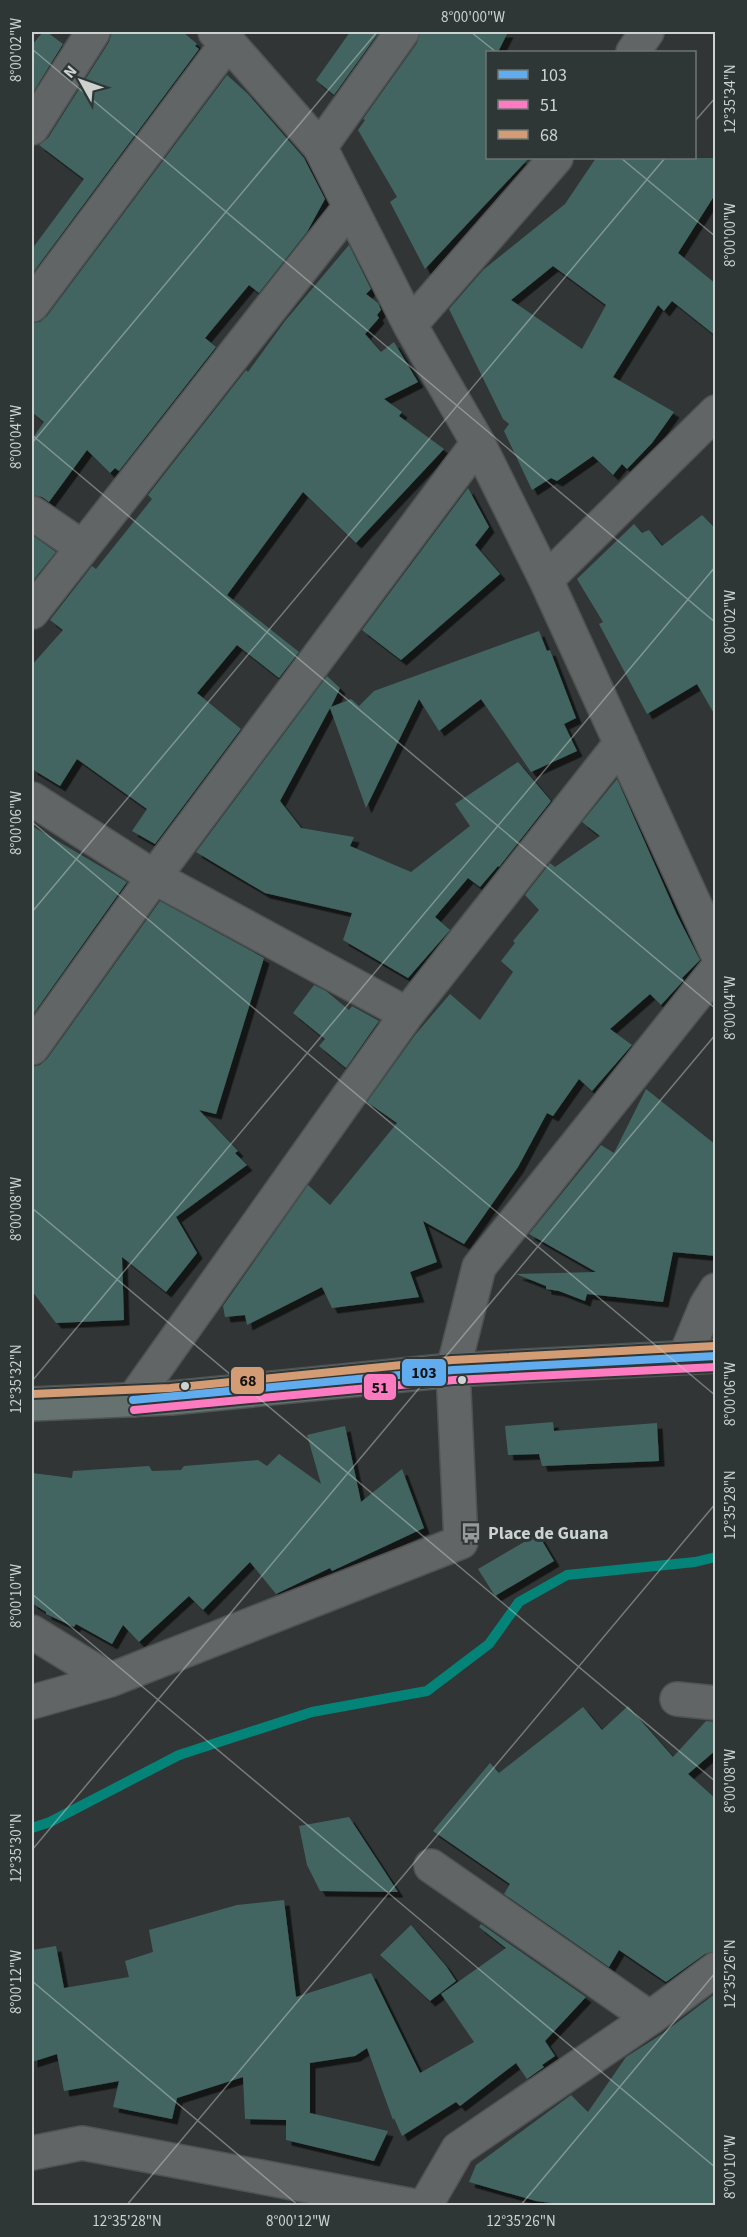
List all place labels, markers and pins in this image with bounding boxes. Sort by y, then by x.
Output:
unlabelled marker [456,1374,468,1386]
unlabelled marker [179,1380,191,1392]
bus stop icon: Place de Guana [459,1521,483,1545]
place label: Place de Guana [488,1521,608,1546]

